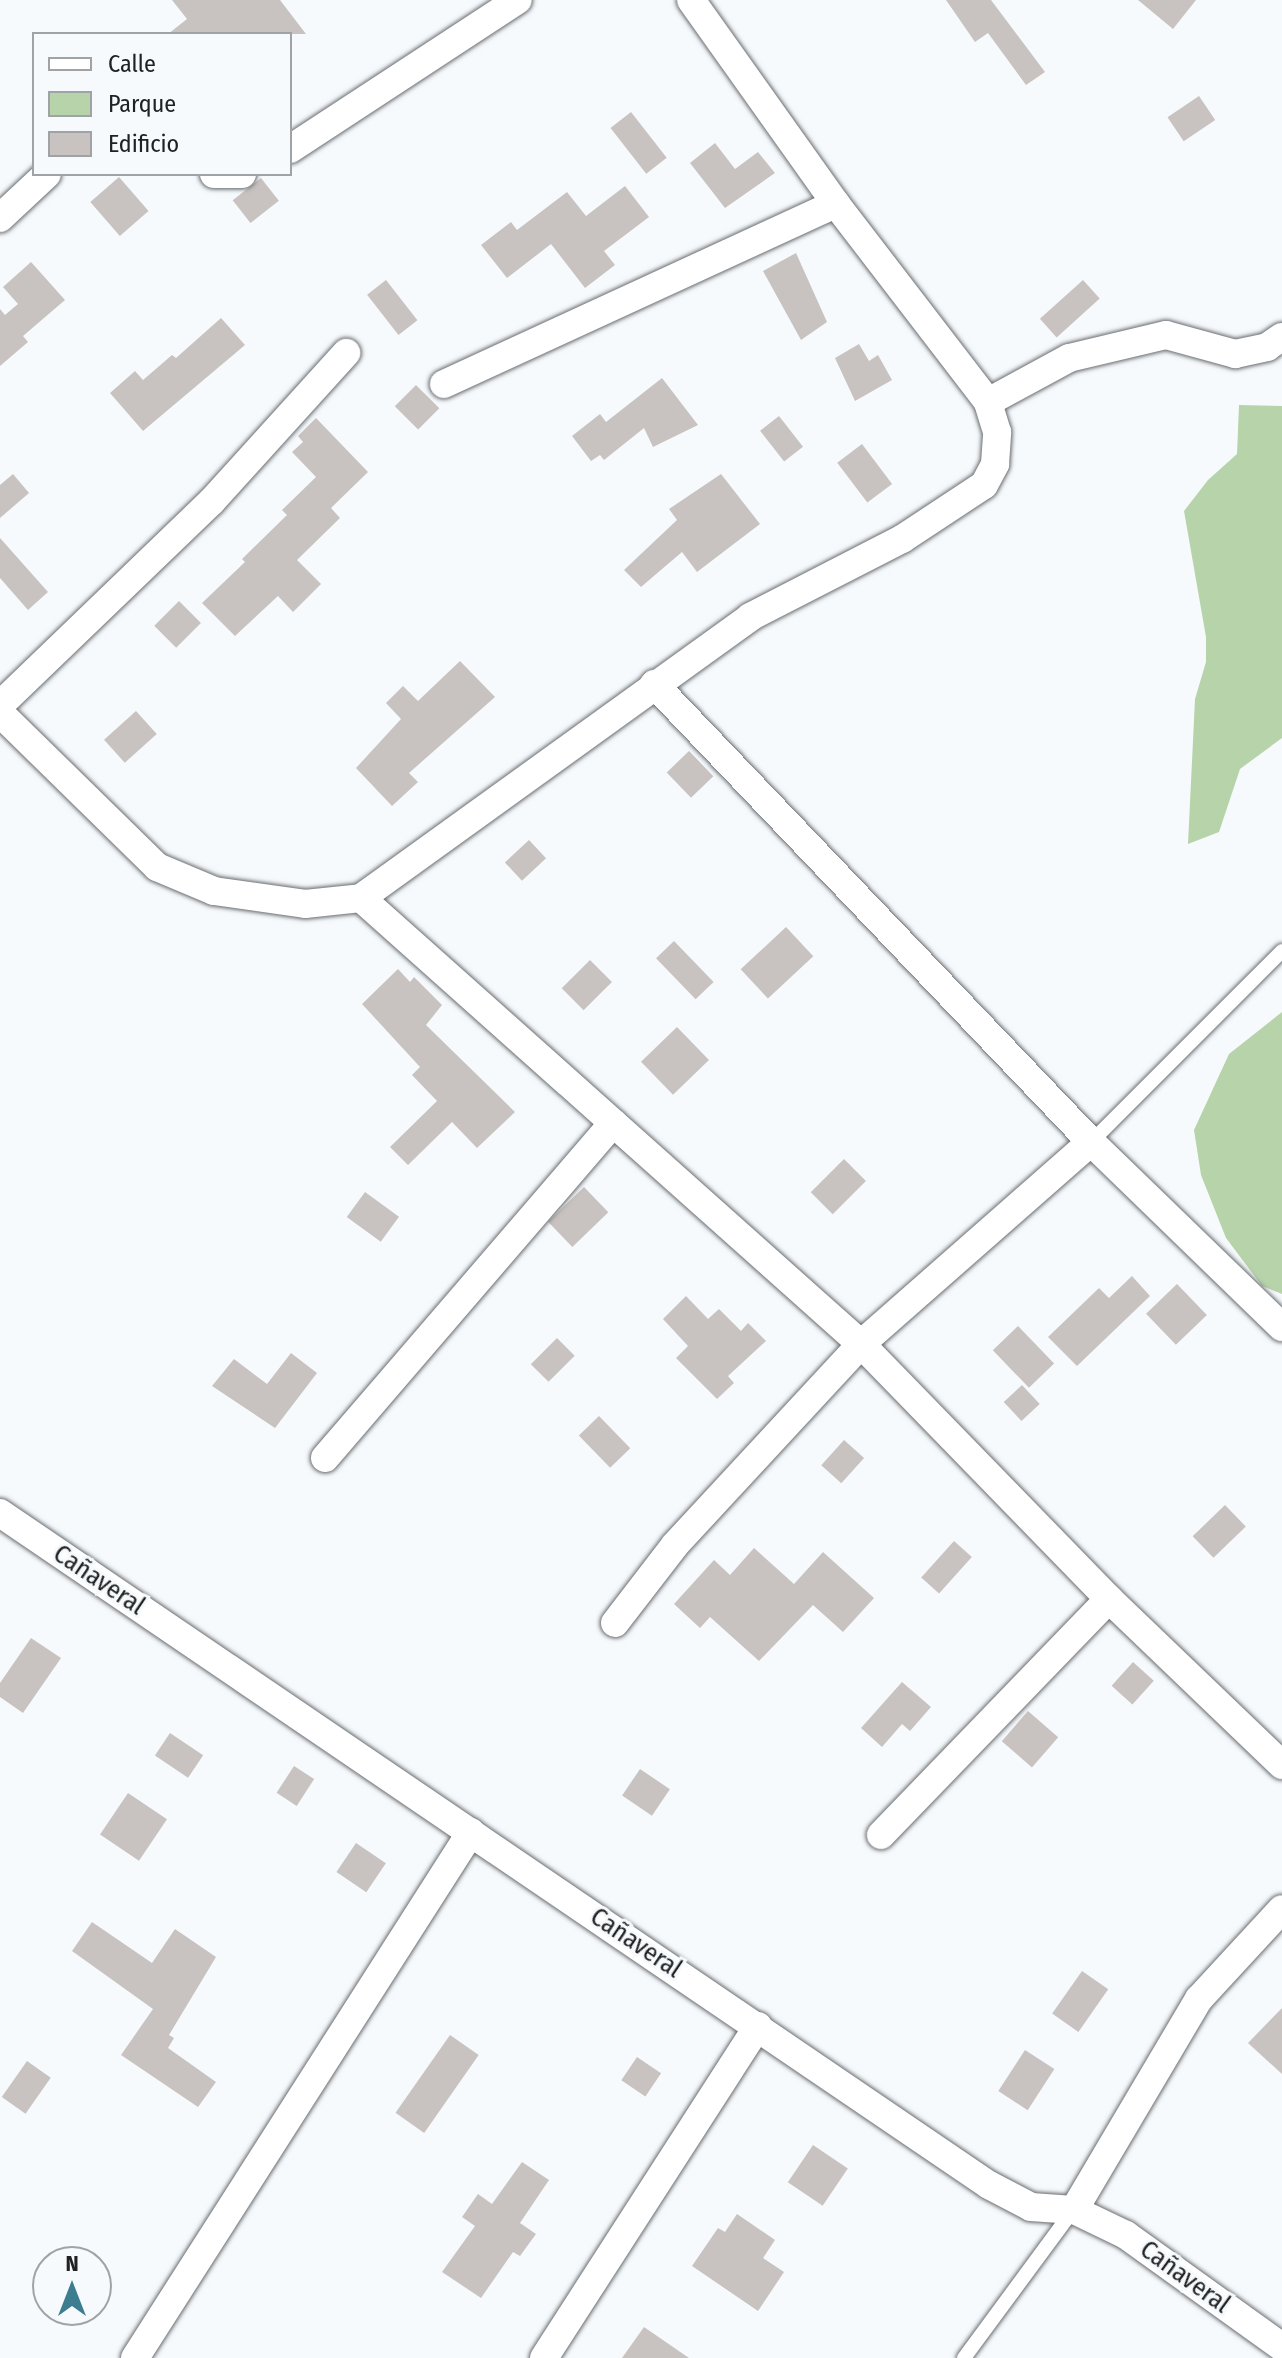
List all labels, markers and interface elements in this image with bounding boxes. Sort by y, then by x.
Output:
legend [32,32,292,176]
text: Calle [108,50,156,78]
text: Parque [108,90,176,118]
text: Edificio [108,130,179,158]
street label: Cañaveral [47,1538,151,1622]
street label: Cañaveral [584,1901,688,1985]
street label: Cañaveral [1134,2234,1236,2320]
north arrow [32,2246,112,2326]
text: N [65,2250,79,2277]

